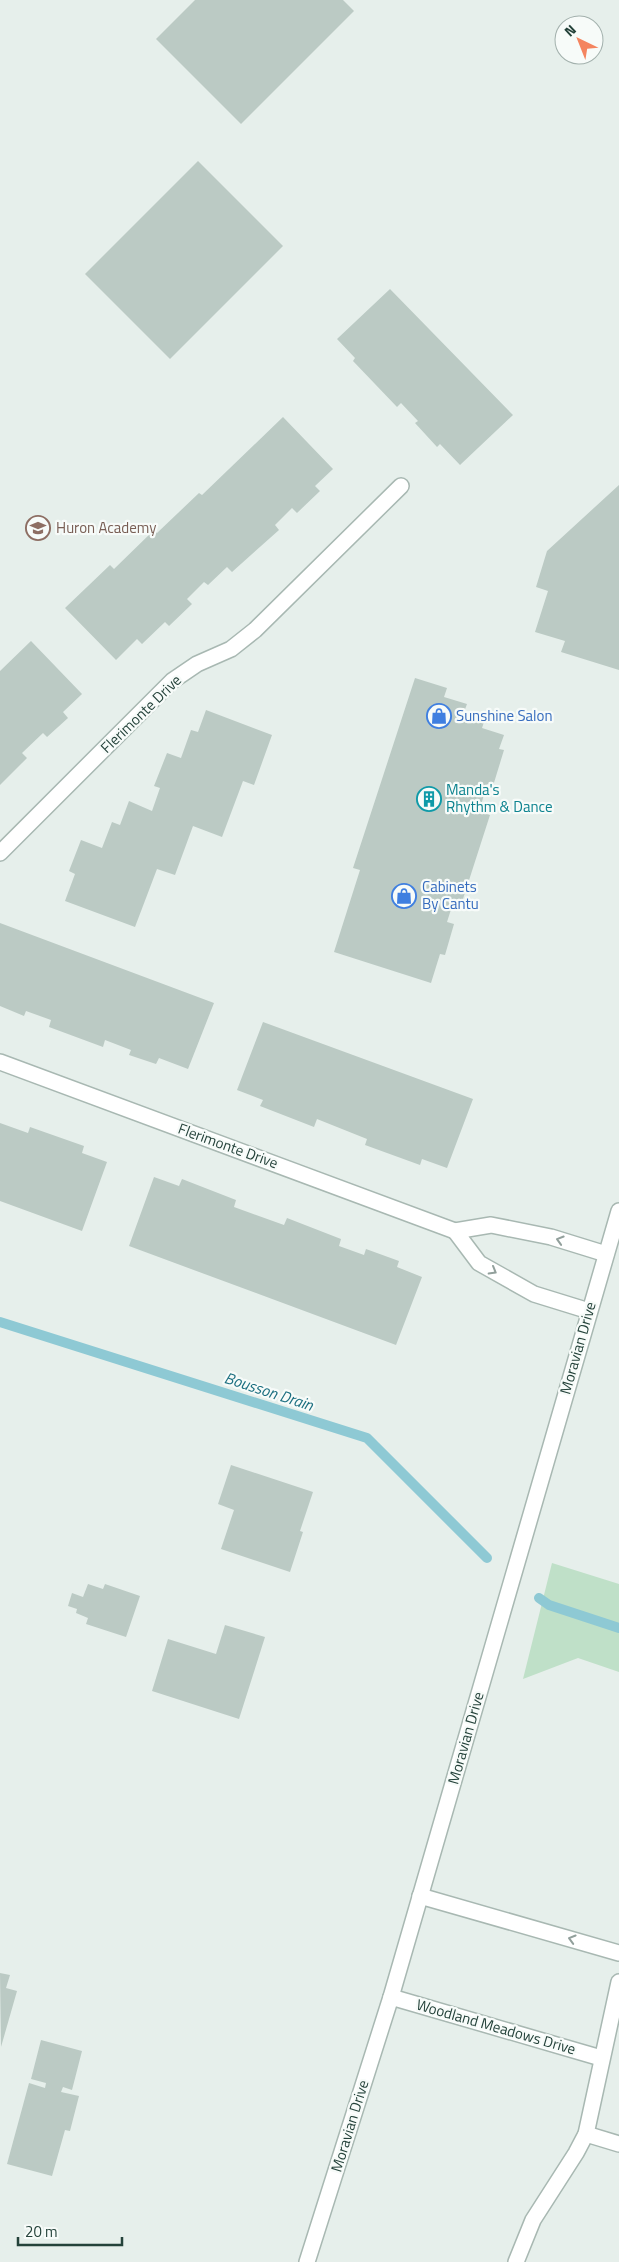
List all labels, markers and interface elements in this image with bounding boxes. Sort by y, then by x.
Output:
north arrow [554,15,604,65]
text: N [559,19,581,41]
school or university icon: Huron Academy [25,515,51,541]
place label: Huron Academy [56,516,157,539]
street label: Flerimonte Drive [95,669,186,758]
shop icon: Sunshine Salon [426,703,452,729]
place label: Sunshine Salon [456,704,552,727]
place label: Manda's Rhythm & Dance [446,778,553,818]
building icon: Manda's Rhythm & Dance [416,786,442,812]
place label: Cabinets By Cantu [422,875,479,915]
shop icon: Cabinets By Cantu [391,883,417,909]
street label: Flerimonte Drive [175,1117,281,1174]
one-way arrow [556,1235,564,1245]
one-way arrow [487,1264,496,1274]
street label: Moravian Drive [553,1299,602,1397]
water label: Bousson Drain [222,1365,317,1417]
street label: Moravian Drive [441,1689,490,1787]
one-way arrow [569,1935,577,1945]
street label: Woodland Meadows Drive [414,1993,579,2060]
street label: Moravian Drive [325,2077,374,2175]
scale bar [18,2214,121,2246]
text: 20 m [25,2220,58,2243]

